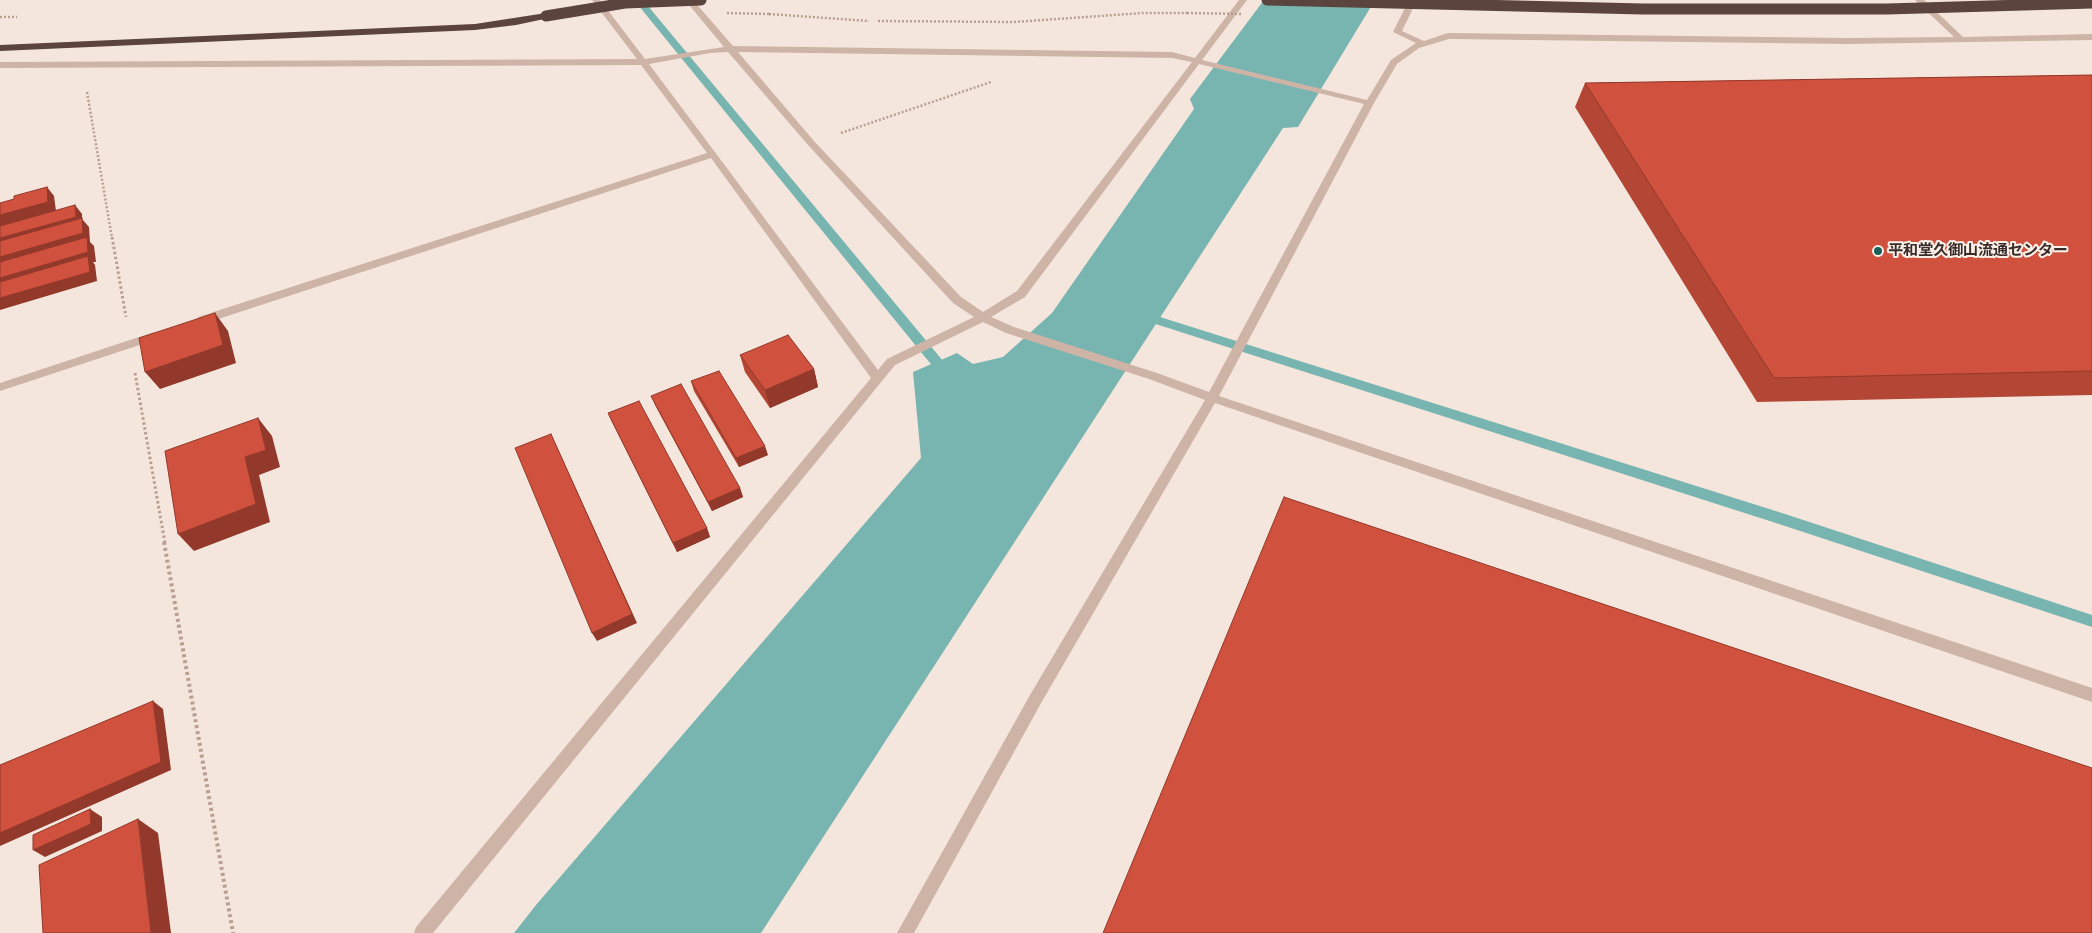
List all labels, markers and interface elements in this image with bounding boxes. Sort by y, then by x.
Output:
place label: 平和堂久御山流通センター [1888,242,2068,260]
marker: 平和堂久御山流通センター [1872,245,1884,257]

